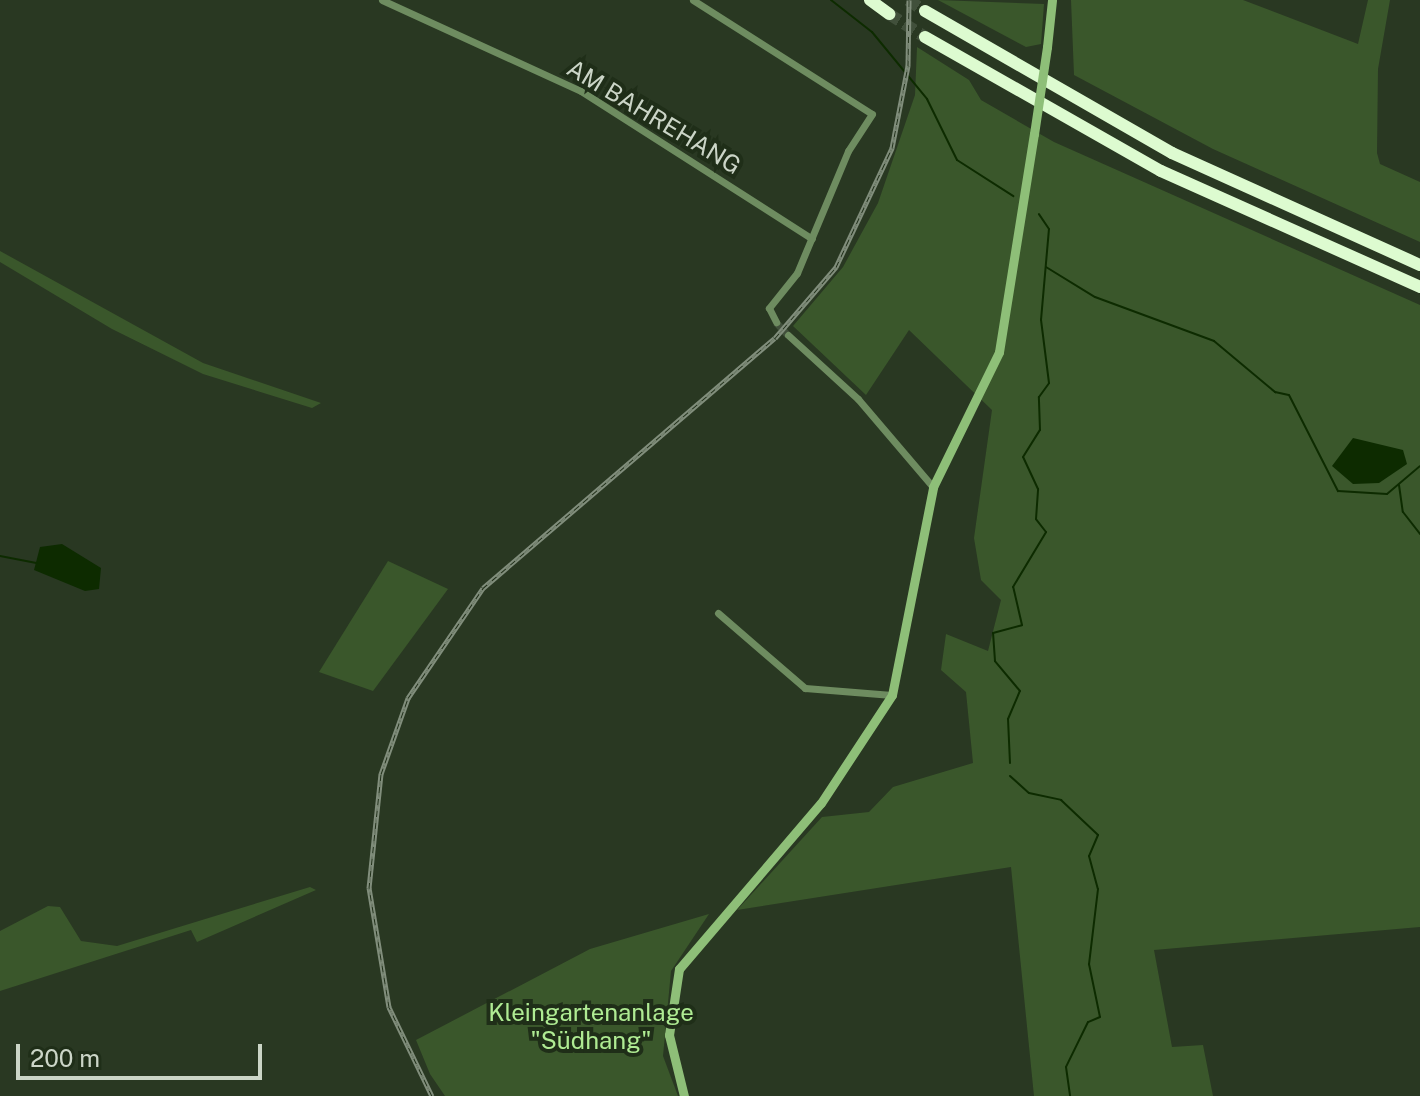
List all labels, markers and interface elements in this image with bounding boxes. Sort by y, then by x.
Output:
street label: AM BAHREHANG [562,54,746,180]
park label: Kleingartenanlage "Südhang" [488,999,694,1055]
scale bar [20,1028,266,1078]
text: 200 m [30,1044,100,1072]

